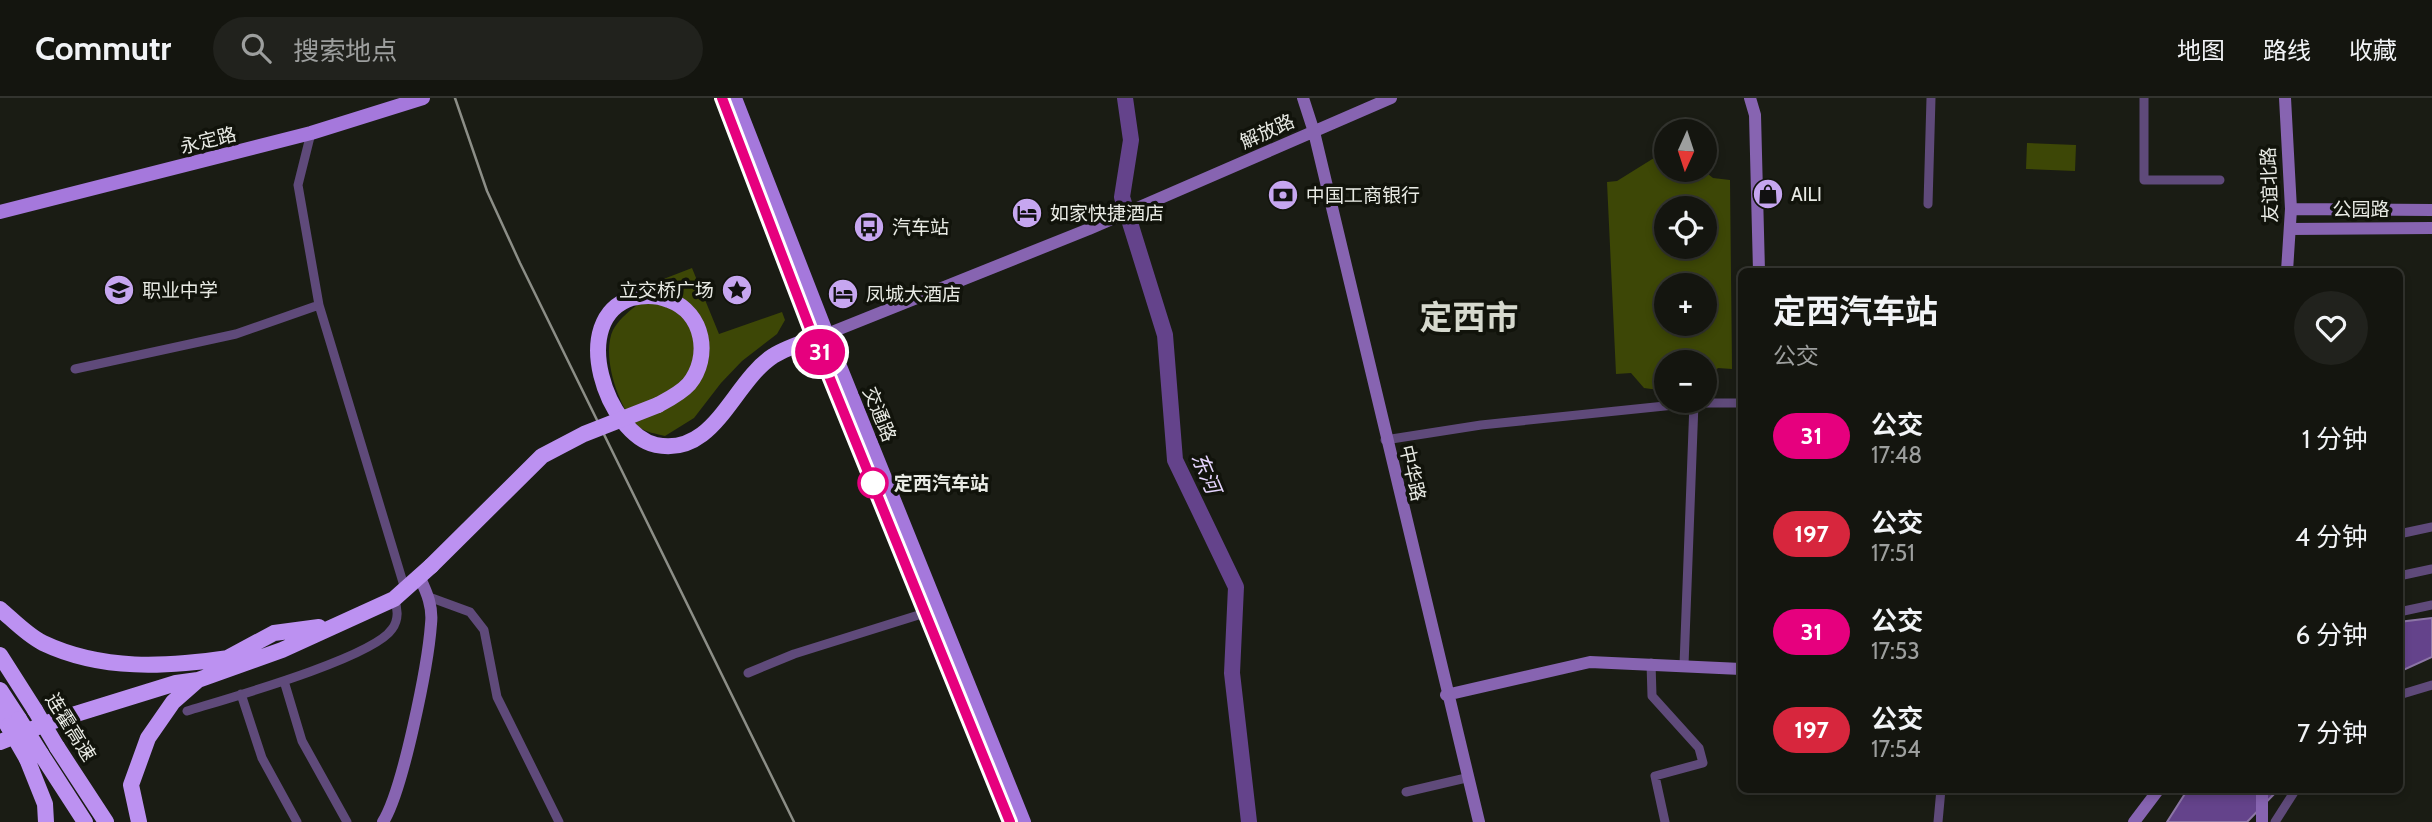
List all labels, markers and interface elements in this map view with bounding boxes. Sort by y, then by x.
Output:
search box [213,17,703,80]
text: Commutr [35,28,171,68]
icon: search [237,29,275,67]
text: 搜索地点 [293,35,397,67]
text: 地图 [2177,36,2225,65]
text: 路线 [2263,36,2311,65]
text: 收藏 [2349,36,2397,65]
street label: 解放路 [1236,109,1298,154]
north arrow [1654,119,1717,182]
map controls [1654,119,1717,413]
street label: 永定路 [178,122,239,159]
street label: 友谊北路 [2257,147,2282,223]
shop icon: AILI [1751,177,1785,211]
bank icon: 中国工商银行 [1266,178,1300,212]
place label: AILI [1791,183,1822,206]
place label: 中国工商银行 [1306,184,1420,207]
hotel icon: 如家快捷酒店 [1010,196,1044,230]
button: locate [1654,196,1717,259]
street label: 公园路 [2332,198,2390,221]
place label: 如家快捷酒店 [1050,202,1164,225]
bus stop icon: 汽车站 [852,210,886,244]
place label: 汽车站 [892,216,949,239]
school or university icon: 职业中学 [102,273,136,307]
place icon: 立交桥广场 [720,273,754,307]
button: + [1654,273,1717,336]
hotel icon: 凤城大酒店 [826,277,860,311]
place label: 职业中学 [142,279,218,302]
place label: 立交桥广场 [619,279,714,302]
place label: 凤城大酒店 [866,283,961,306]
text: 定西汽车站 [1773,291,1938,331]
button: heart [2294,291,2368,365]
district label: 定西市 [1420,297,1519,337]
line badge: 31 [788,329,852,375]
text: 31 [809,337,831,366]
text: 公交 [1773,342,1819,370]
button: − [1654,350,1717,413]
street label: 交通路 [858,383,901,445]
text: 公交 [1871,409,1923,441]
text: 31 [1801,421,1822,450]
text: 1 分钟 [2302,423,2368,455]
text: 17:48 [1871,441,1922,469]
street label: 中华路 [1395,443,1430,503]
water label: 东河 [1187,449,1228,501]
marker: 定西汽车站 [858,468,888,498]
place label: 定西汽车站 [894,472,989,495]
text: 公交 [1871,507,1923,539]
text: 197 [1794,519,1829,548]
text: 4 分钟 [2295,521,2368,553]
text: 17:51 [1871,539,1915,567]
text: 公交 [1871,605,1923,637]
text: 31 [1801,617,1822,646]
text: 6 分钟 [2295,619,2368,651]
text: 17:53 [1871,637,1920,665]
street label: 连霍高速 [41,689,100,766]
text: 公交 [1871,703,1923,735]
text: 197 [1794,715,1829,744]
text: 7 分钟 [2297,717,2368,749]
text: 17:54 [1871,735,1921,763]

